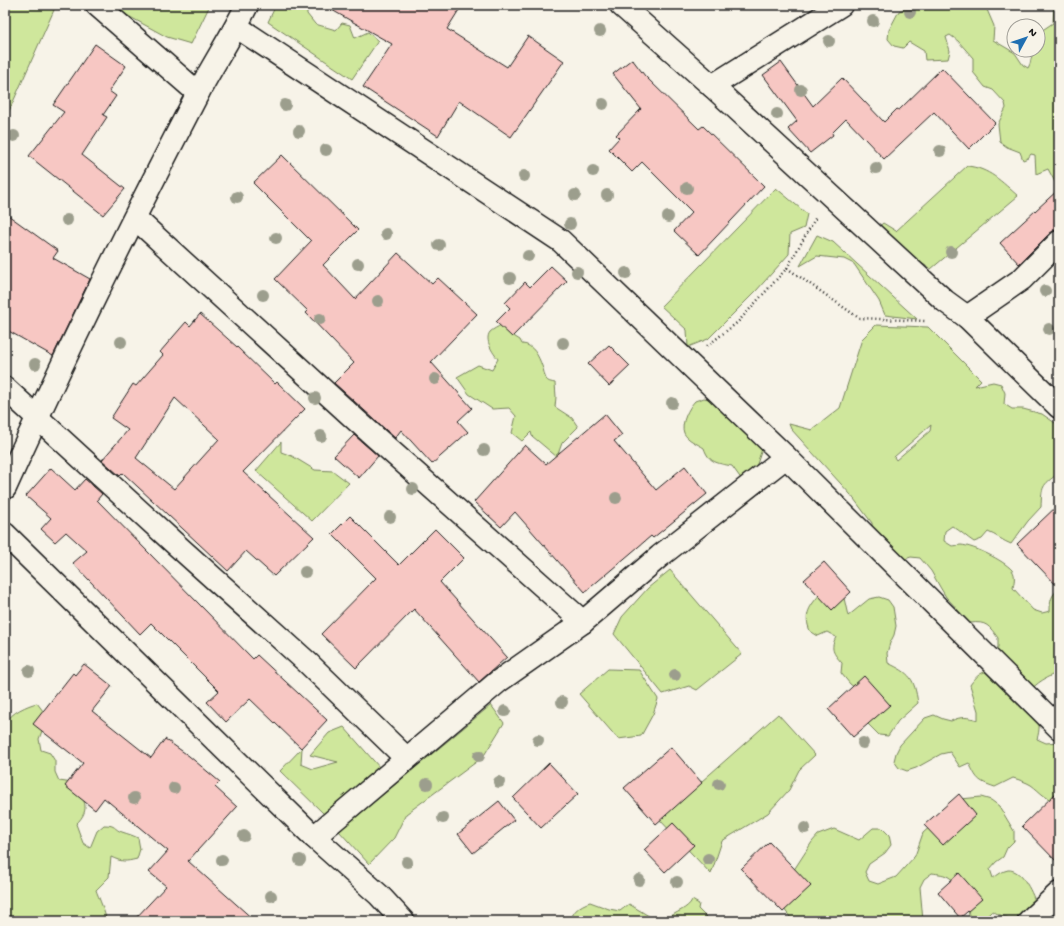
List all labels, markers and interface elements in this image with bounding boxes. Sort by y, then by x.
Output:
north arrow [1006,18,1046,58]
text: N [1025,26,1039,39]

